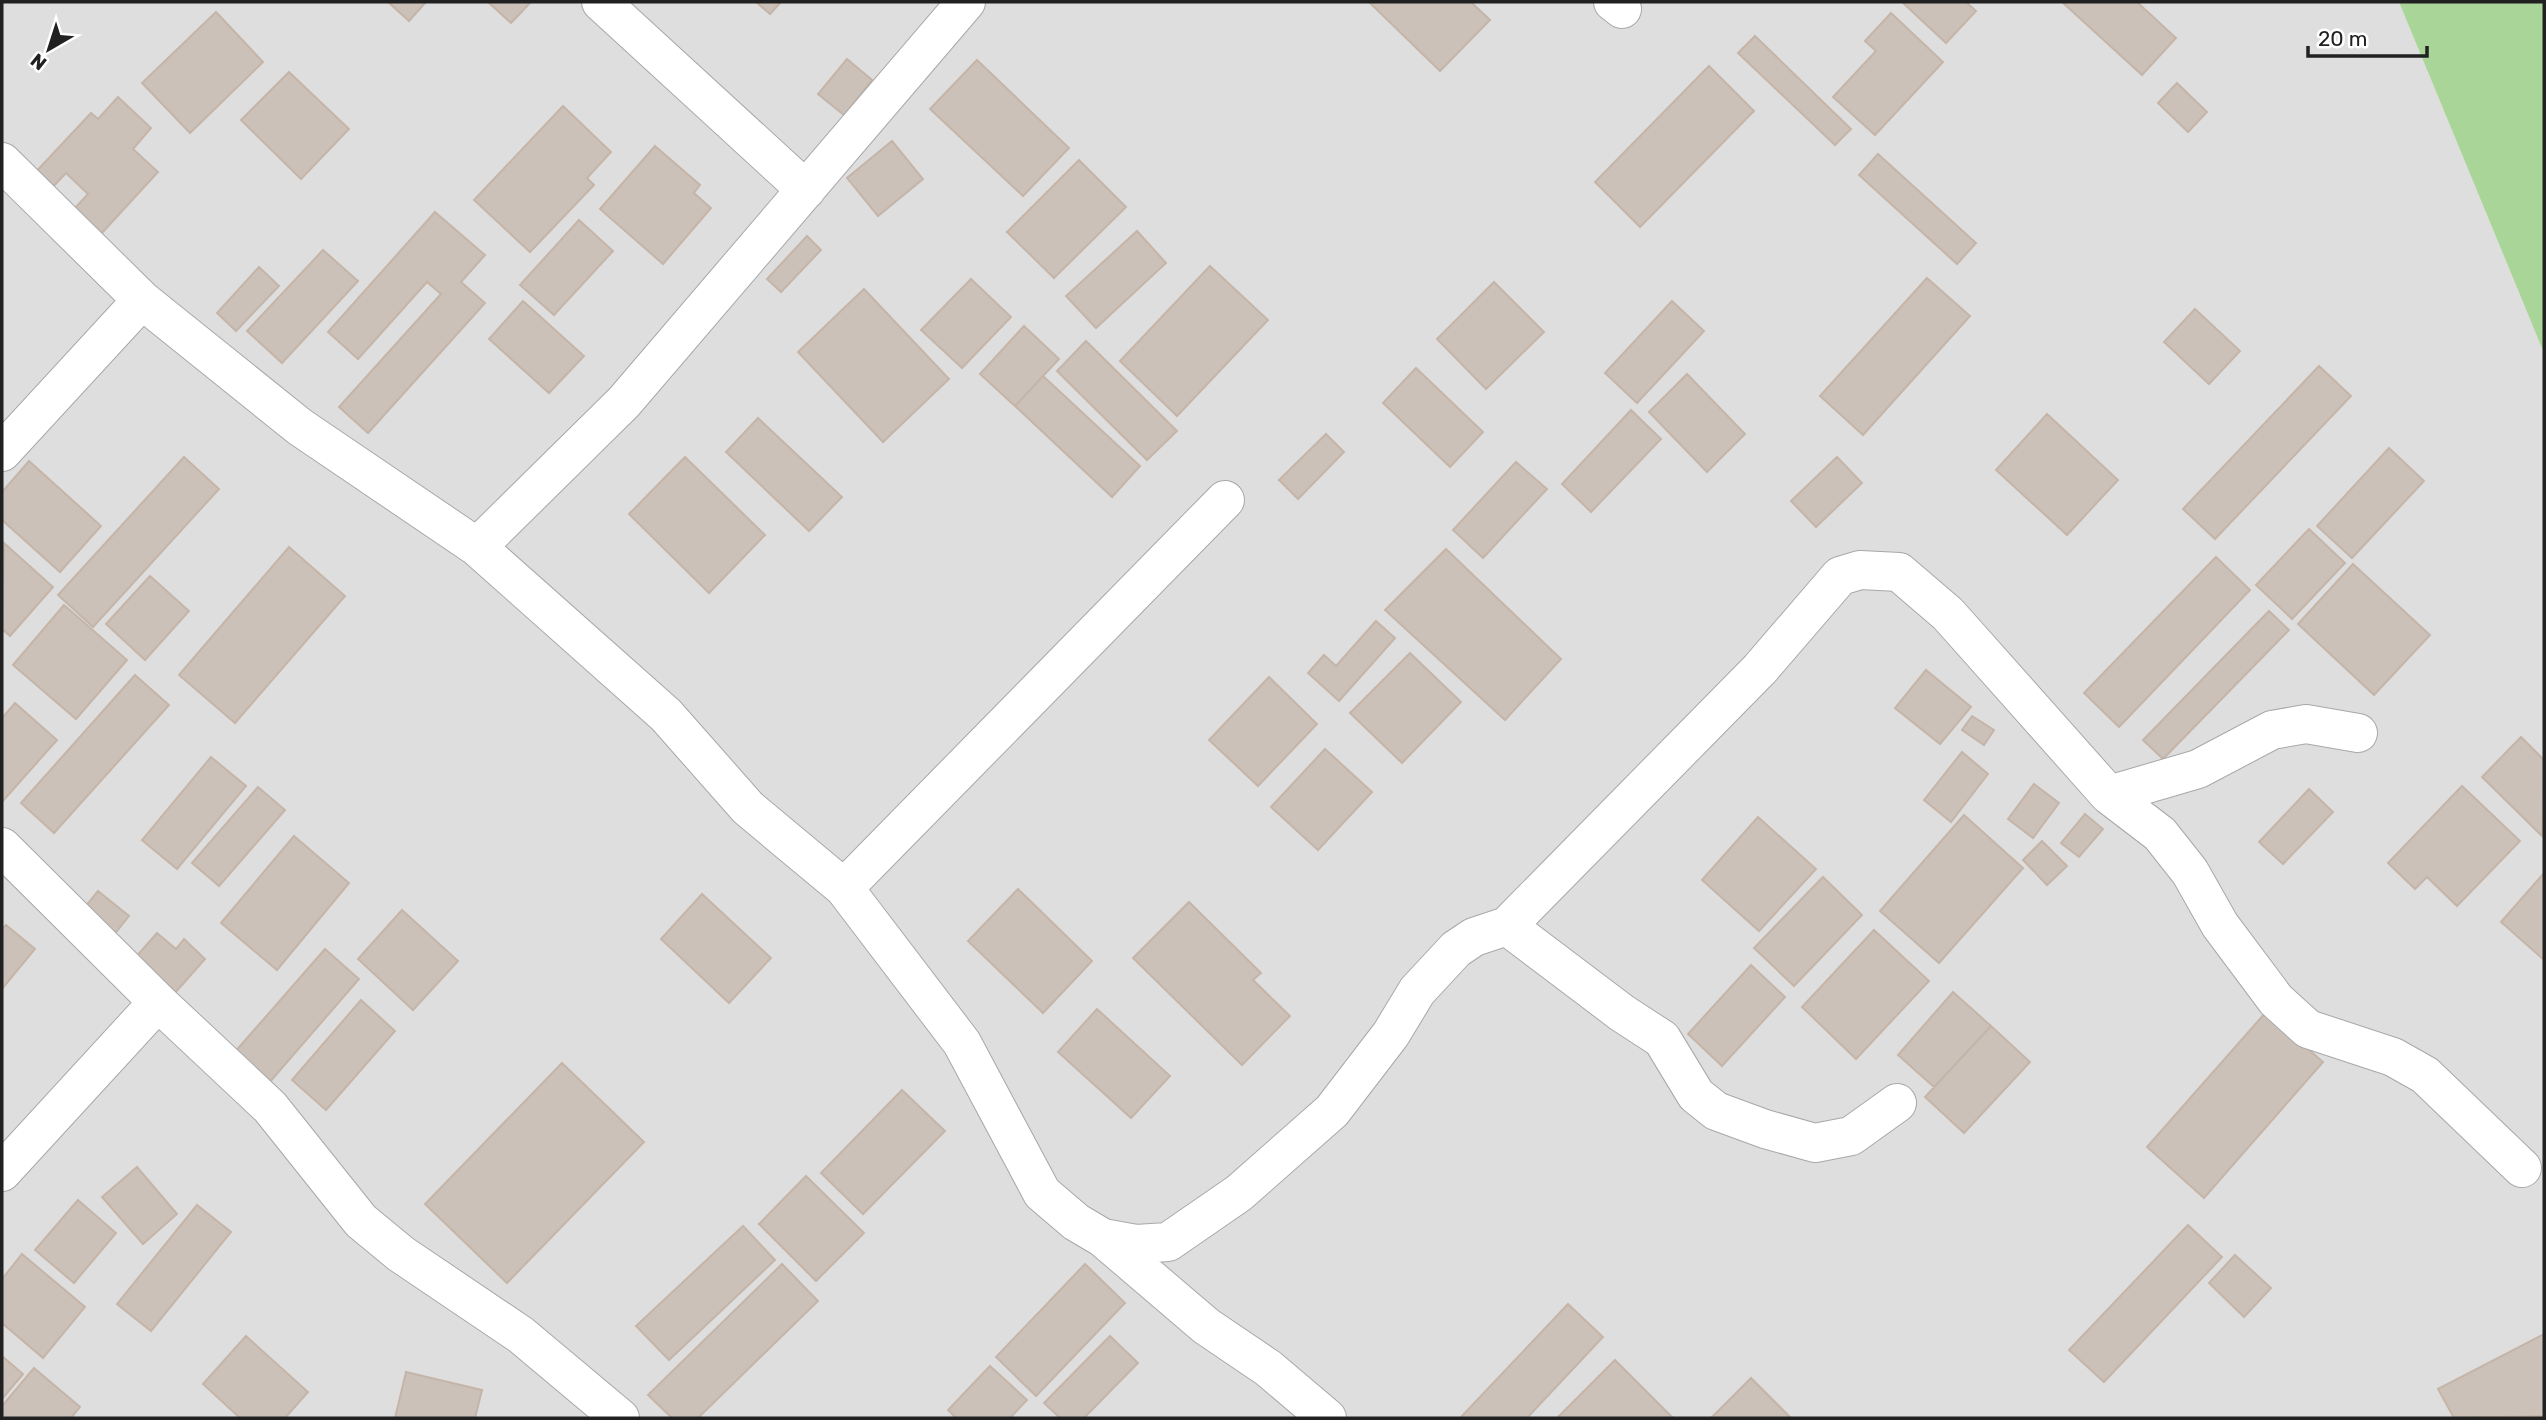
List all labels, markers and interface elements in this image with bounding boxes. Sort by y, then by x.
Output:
north arrow [14,14,84,84]
scale bar [2308,14,2427,58]
text: 20 m [2318,26,2367,51]
text: N [26,49,51,75]

